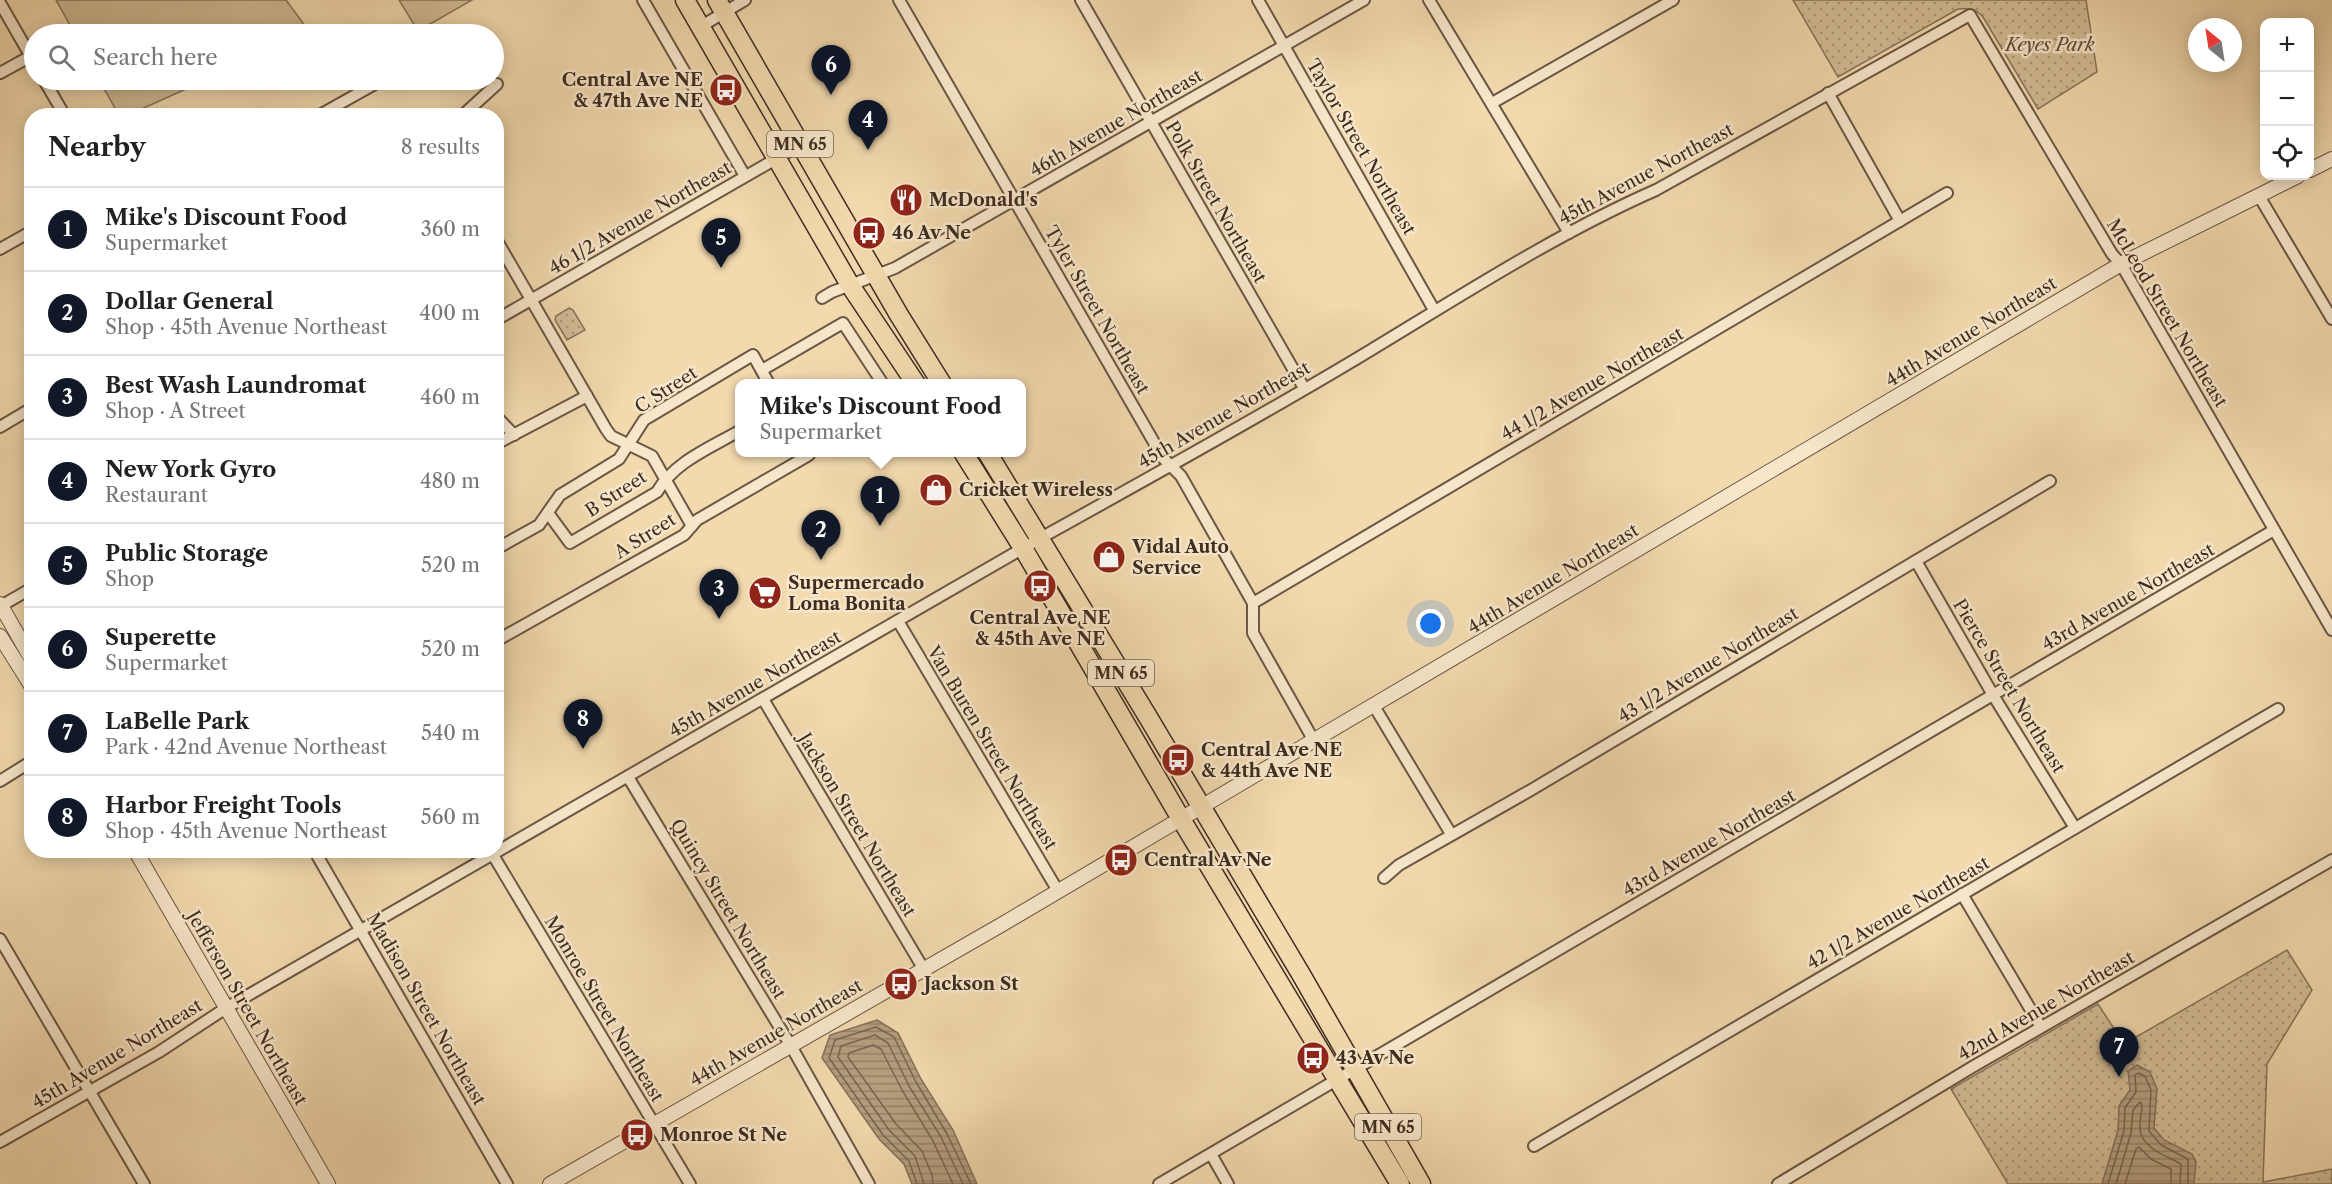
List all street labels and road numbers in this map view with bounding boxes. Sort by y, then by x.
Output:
street label: Taylor Street Northeast [1302,55,1421,239]
street label: 46th Avenue Northeast [1026,64,1207,181]
street label: Polk Street Northeast [1161,117,1272,287]
street label: 45th Avenue Northeast [1555,118,1738,229]
road number: MN 65 [767,131,833,157]
street label: 46 1/2 Avenue Northeast [545,156,736,279]
street label: McLeod Street Northeast [2102,215,2232,412]
street label: Tyler Street Northeast [1040,222,1154,398]
street label: 44th Avenue Northeast [1881,272,2061,392]
street label: 44 1/2 Avenue Northeast [1497,322,1688,445]
street label: 45th Avenue Northeast [1134,356,1314,473]
street label: C Street [631,361,702,418]
street label: B Street [581,466,651,522]
street label: A Street [609,508,680,564]
street label: 44th Avenue Northeast [1463,519,1643,639]
street label: 43rd Avenue Northeast [2038,538,2219,655]
street label: Pierce Street Northeast [1948,595,2070,778]
street label: 43 1/2 Avenue Northeast [1614,602,1803,728]
street label: 45th Avenue Northeast [665,625,845,742]
street label: Van Buren Street Northeast [922,641,1062,855]
road number: MN 65 [1088,660,1154,686]
street label: Jackson Street Northeast [792,727,921,921]
street label: 43rd Avenue Northeast [1619,784,1800,901]
street label: Quincy Street Northeast [665,815,791,1004]
street label: 42 1/2 Avenue Northeast [1803,851,1994,974]
street label: Jefferson Street Northeast [181,904,312,1110]
street label: Madison Street Northeast [362,909,491,1110]
street label: Monroe Street Northeast [540,912,669,1107]
street label: 42nd Avenue Northeast [1954,946,2139,1066]
street label: 44th Avenue Northeast [686,974,867,1091]
street label: 45th Avenue Northeast [28,994,207,1114]
road number: MN 65 [1355,1114,1421,1140]

